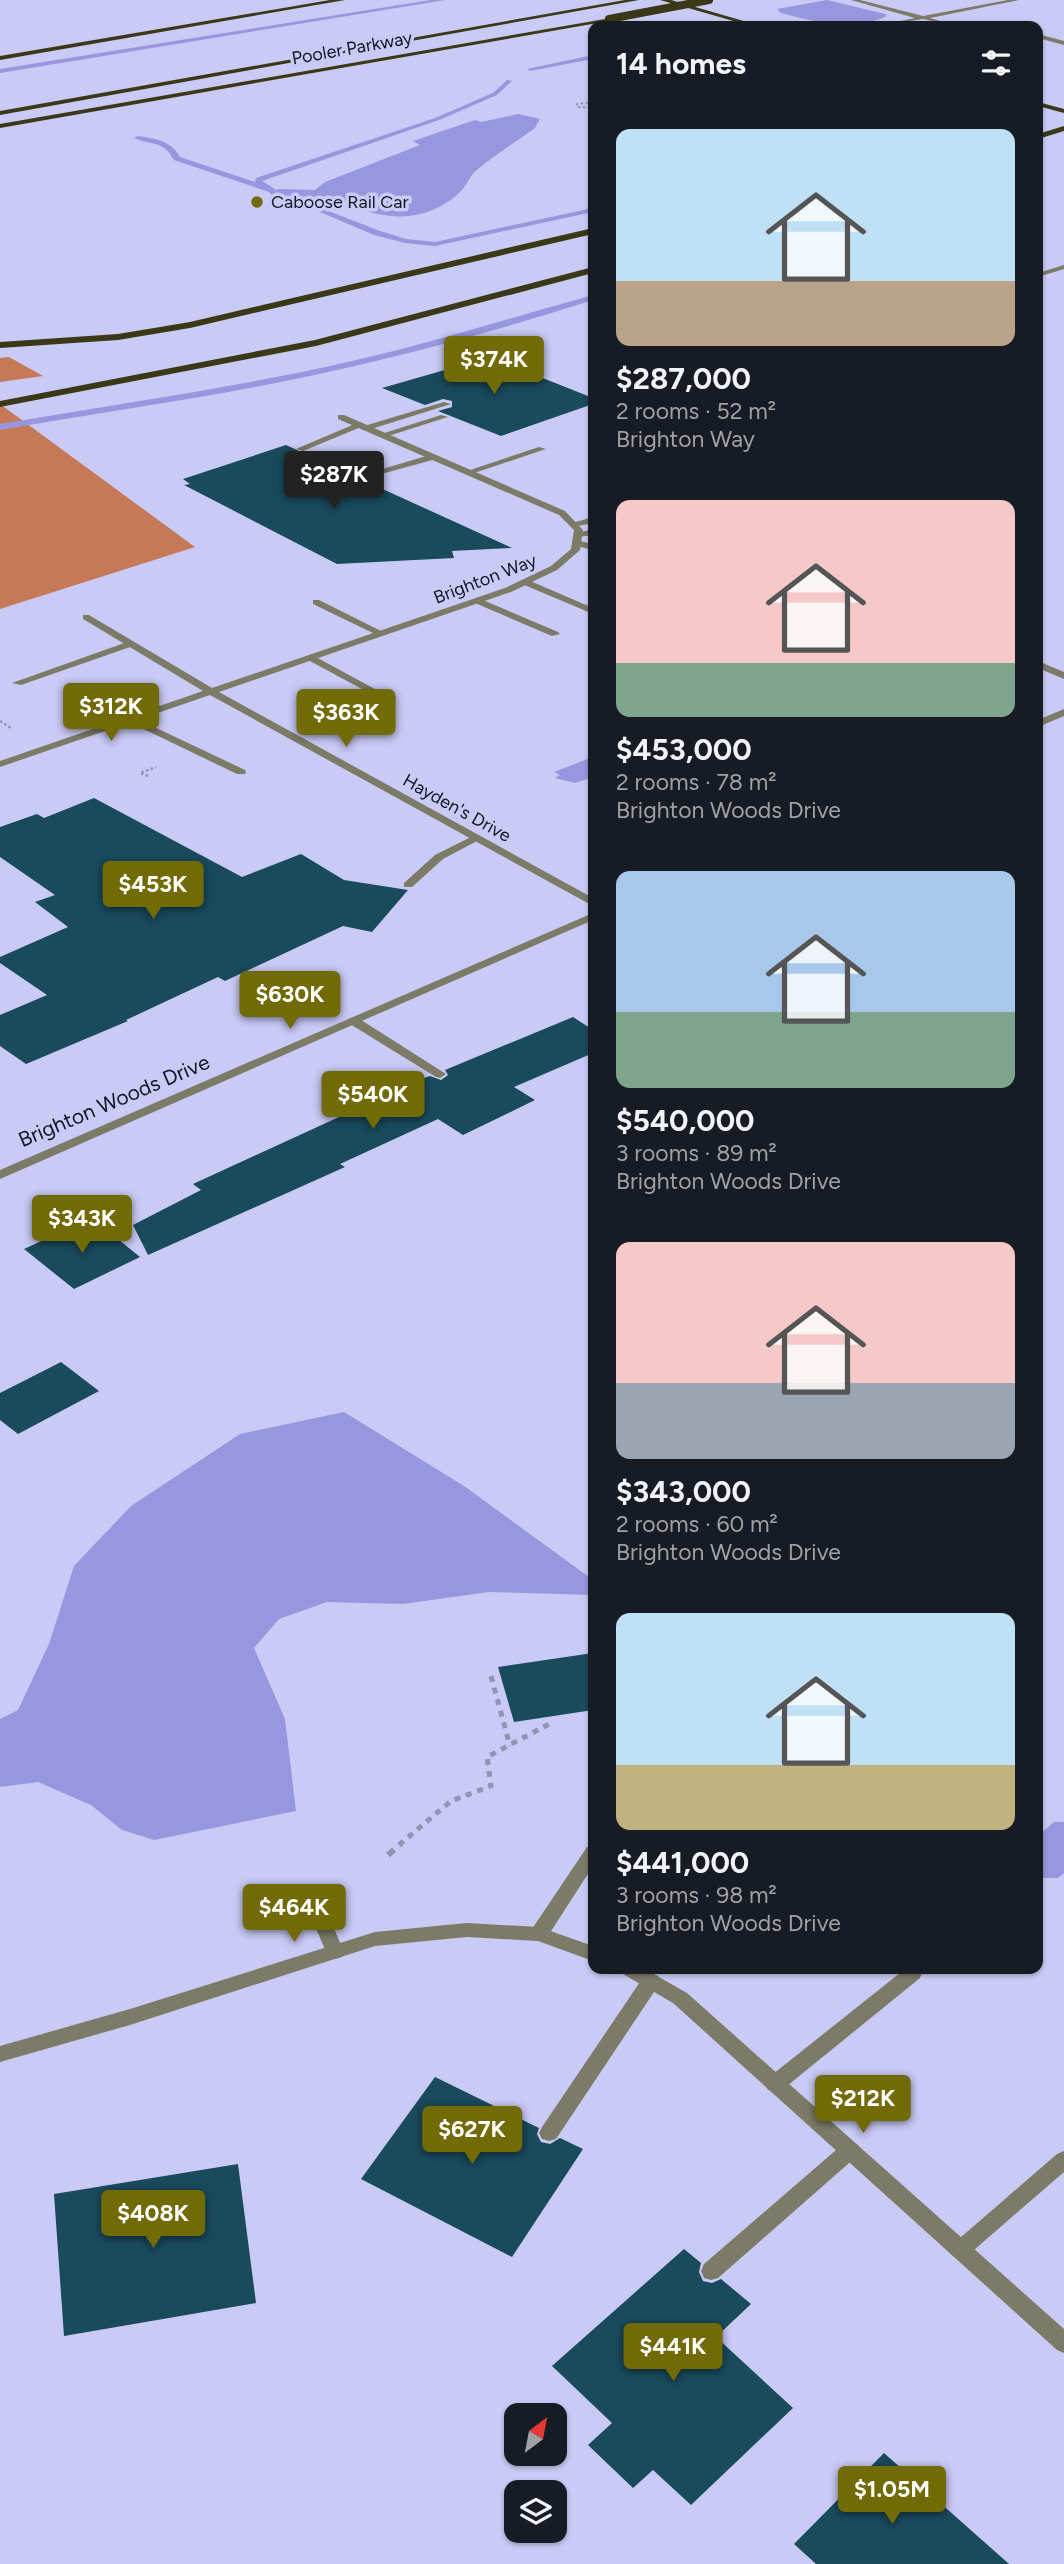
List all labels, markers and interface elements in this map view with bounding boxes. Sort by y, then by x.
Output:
street label: Pooler Parkway [290,26,415,69]
icon: filters [977,44,1015,82]
text: 14 homes [616,45,746,82]
icon: home [753,174,879,300]
place label: Caboose Rail Car [271,191,409,213]
marker: Caboose Rail Car [249,194,265,210]
pin: $374K [445,336,543,396]
text: $374K [460,345,528,373]
text: $287,000 [616,360,751,397]
text: 2 rooms · 52 m² [616,397,776,425]
text: Brighton Way [616,425,755,453]
pin: $287K [285,452,383,511]
text: $287K [300,460,368,488]
icon: home [753,545,879,671]
street label: Brighton Way [430,549,540,609]
pin: $312K [62,684,160,743]
pin: $363K [297,690,395,749]
text: $312K [79,692,143,720]
text: $363K [313,698,379,726]
text: $453,000 [616,731,752,768]
text: 2 rooms · 78 m² [616,768,777,796]
street label: Hayden's Drive [399,769,515,847]
text: Brighton Woods Drive [616,796,841,824]
pin: $453K [104,862,202,921]
text: $453K [119,870,187,898]
icon: home [753,916,879,1042]
pin: $630K [241,972,339,1031]
text: $630K [255,980,325,1008]
street label: Brighton Woods Drive [14,1049,213,1152]
pin: $540K [324,1072,422,1131]
text: $540K [338,1080,408,1108]
text: $540,000 [616,1102,755,1139]
text: 3 rooms · 89 m² [616,1139,777,1167]
text: Brighton Woods Drive [616,1167,841,1195]
pin: $343K [33,1196,131,1255]
text: $343K [48,1204,116,1232]
icon: home [753,1287,879,1413]
text: $343,000 [616,1473,751,1510]
text: 2 rooms · 60 m² [616,1510,778,1538]
text: Brighton Woods Drive [616,1538,841,1566]
icon: home [753,1658,879,1784]
text: $441,000 [616,1844,749,1881]
text: 3 rooms · 98 m² [616,1881,777,1909]
pin: $464K [245,1884,343,1944]
text: $464K [259,1893,329,1921]
text: Brighton Woods Drive [616,1909,841,1937]
pin: $212K [814,2076,912,2135]
text: $212K [831,2084,895,2112]
pin: $627K [423,2106,521,2166]
text: $627K [438,2115,506,2143]
pin: $408K [104,2190,202,2250]
text: $408K [117,2199,189,2227]
pin: $441K [624,2324,722,2383]
text: $441K [640,2332,706,2360]
north arrow [504,2403,567,2466]
map controls [504,2403,567,2543]
pin: $1.05M [835,2466,949,2526]
text: $1.05M [854,2475,930,2503]
button: layers [504,2480,567,2543]

